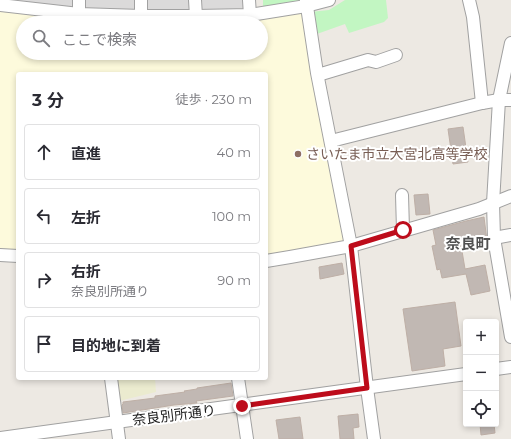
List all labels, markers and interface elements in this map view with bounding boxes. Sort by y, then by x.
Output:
search box [16,16,268,60]
icon: search [30,27,52,49]
text: ここで検索 [62,30,137,49]
text: 3 分 [32,90,64,110]
text: 徒歩 · 230 m [175,91,252,107]
icon: ahead [33,141,55,163]
text: 直進 [71,144,101,163]
text: 40 m [217,144,251,160]
place label: さいたま市立大宮北高等学校 [306,145,488,163]
marker: さいたま市立大宮北高等学校 [293,149,303,159]
icon: left [33,205,55,227]
text: 左折 [71,208,101,227]
text: 100 m [212,208,251,224]
route start [394,221,412,239]
district label: 奈良町 [445,234,491,253]
text: 右折 [71,262,101,281]
icon: right [33,269,55,291]
text: 90 m [217,272,251,288]
text: 奈良別所通り [71,283,149,299]
map controls [463,319,499,427]
button: + [463,319,499,355]
icon: arrive [33,333,55,355]
text: 目的地に到着 [71,336,161,355]
button: − [463,355,499,391]
button: locate [463,391,499,427]
route end [233,397,251,415]
street label: 奈良別所通り [131,401,217,429]

